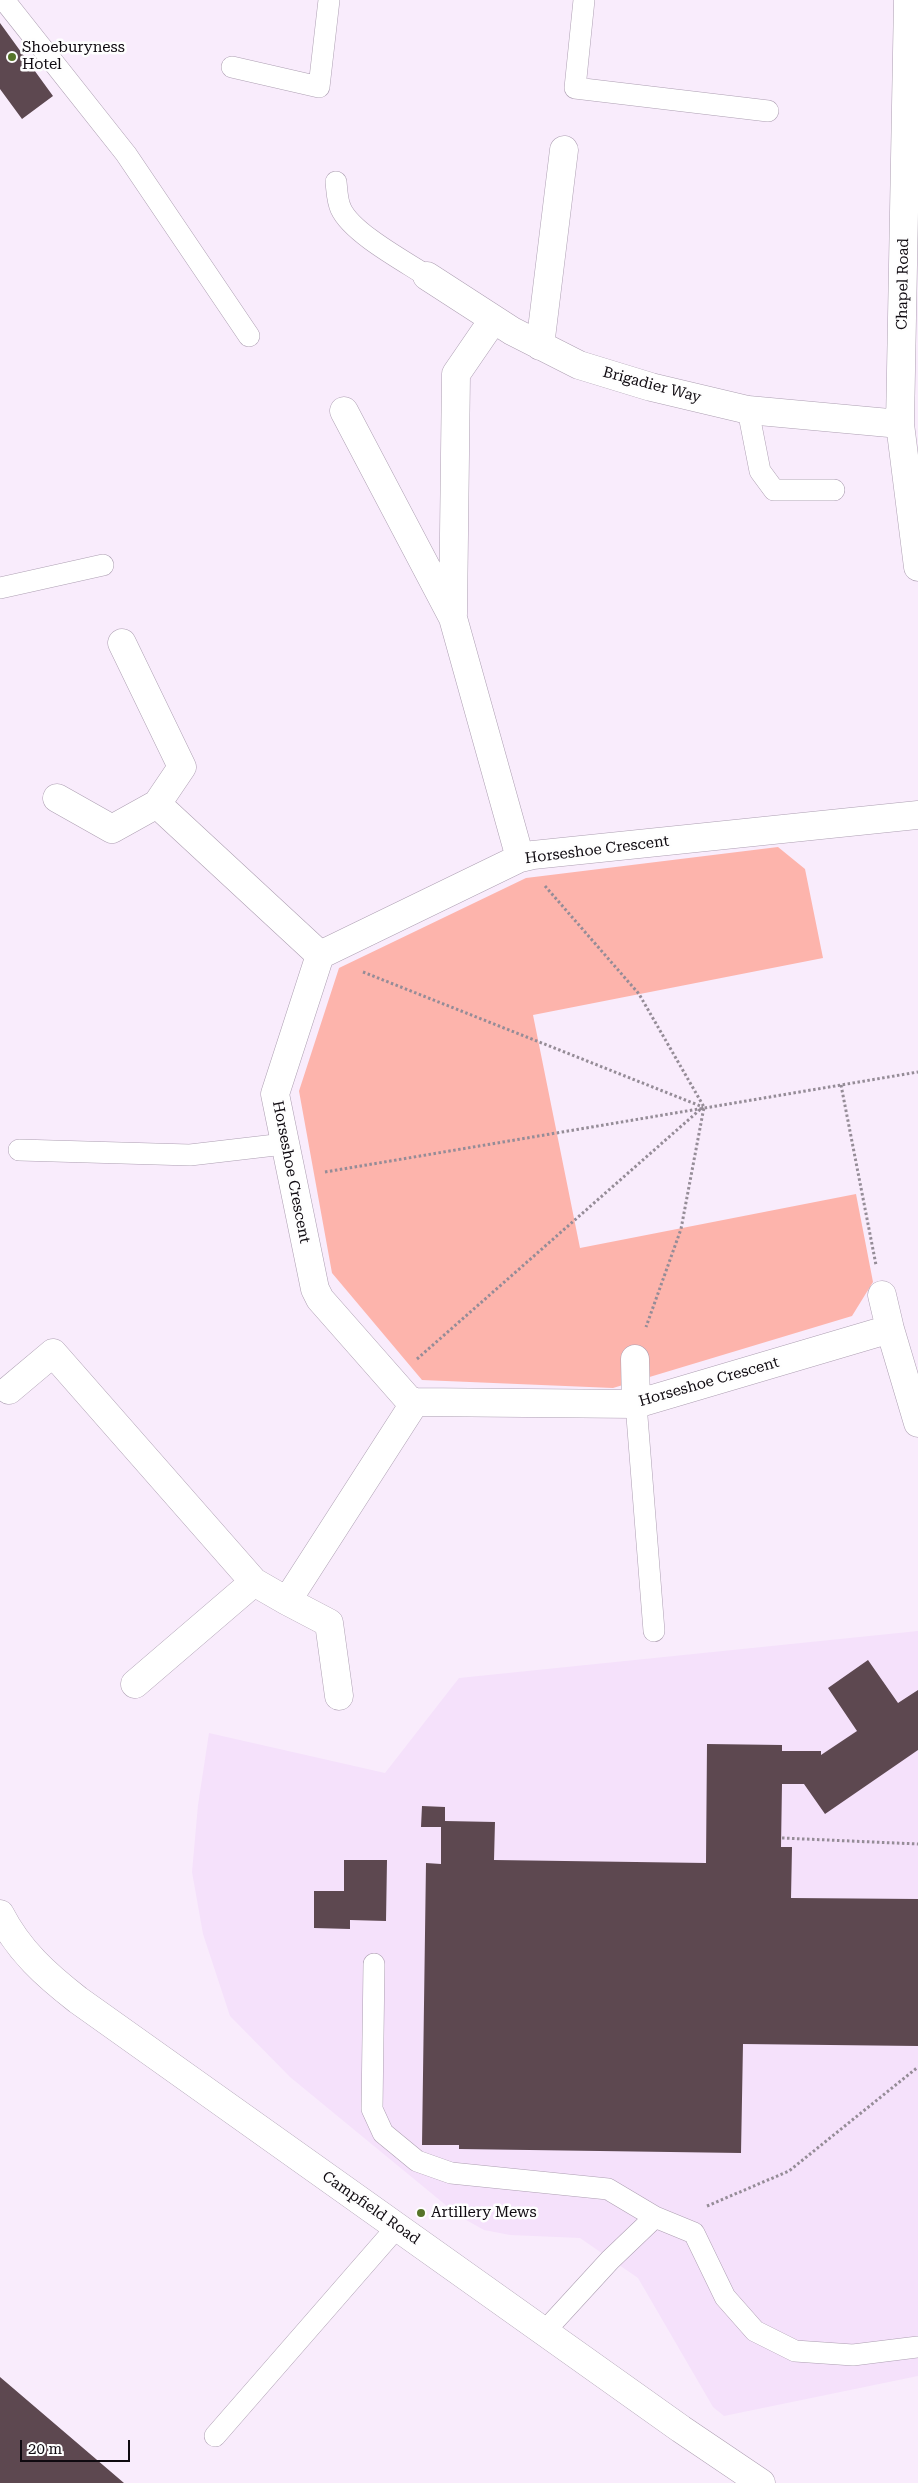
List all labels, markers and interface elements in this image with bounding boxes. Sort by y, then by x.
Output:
place label: Shoeburyness Hotel [22,39,125,74]
marker: Shoeburyness Hotel [6,51,18,63]
street label: Chapel Road [893,238,913,330]
street label: Brigadier Way [601,363,703,407]
street label: Horseshoe Crescent [524,832,670,868]
street label: Horseshoe Crescent [268,1099,314,1245]
street label: Horseshoe Crescent [637,1353,781,1411]
street label: Campfield Road [319,2168,423,2248]
place label: Artillery Mews [431,2204,537,2222]
marker: Artillery Mews [415,2207,427,2219]
scale bar [22,2430,132,2462]
text: 20 m [28,2440,62,2458]

